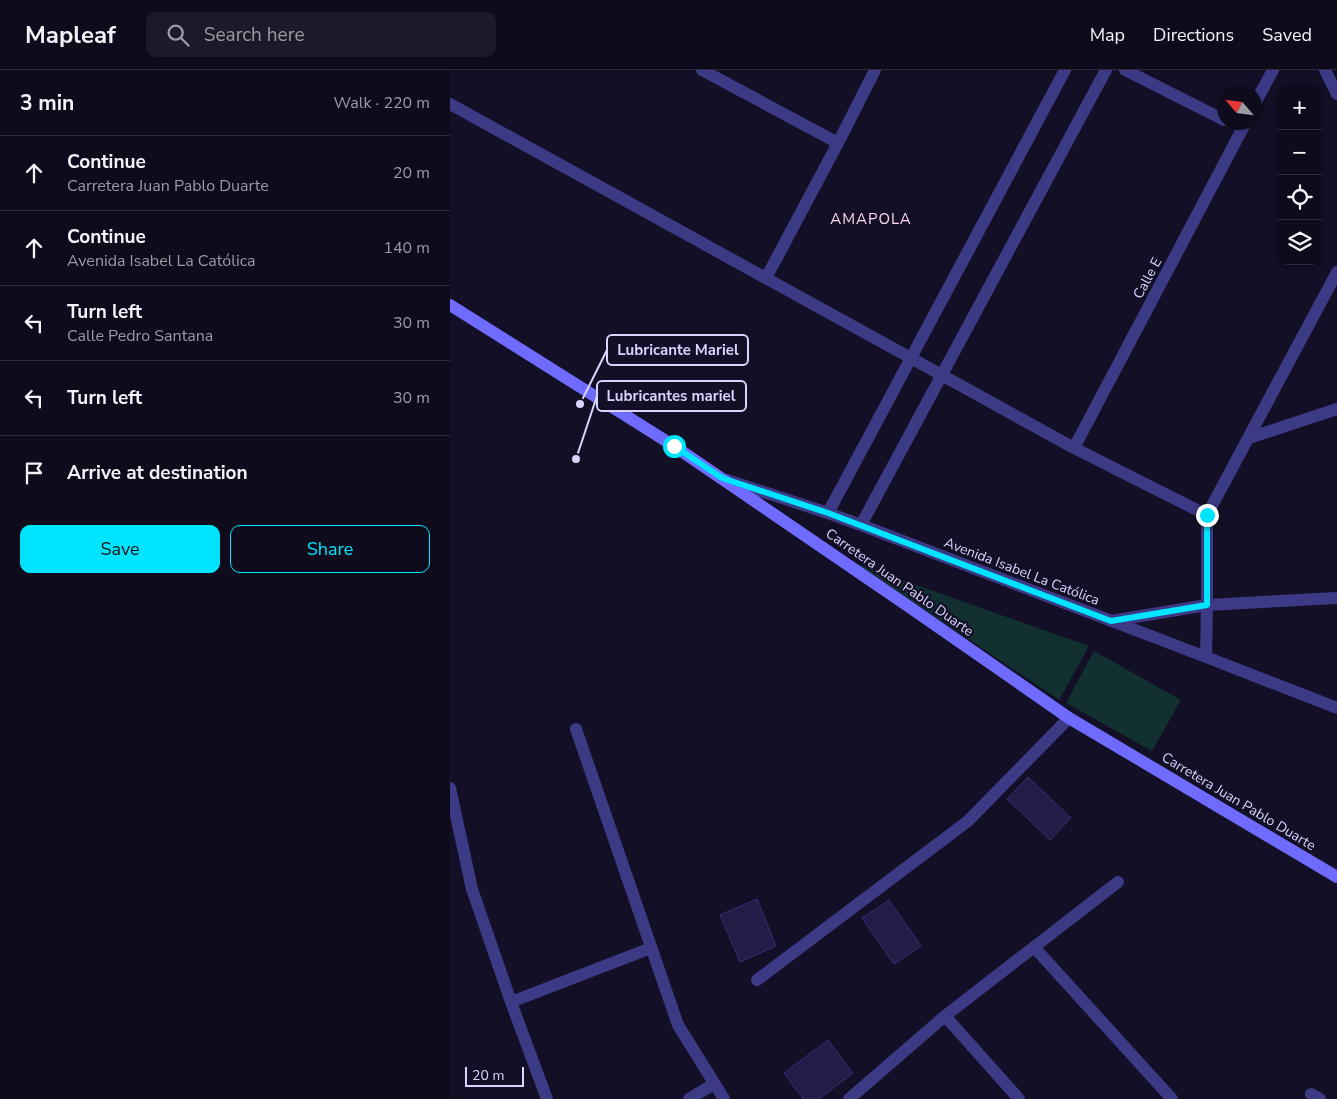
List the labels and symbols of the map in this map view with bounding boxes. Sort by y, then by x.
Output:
north arrow [1217,85,1262,130]
district label: AMAPOLA [830,209,912,229]
street label: Calle E [1129,254,1166,302]
callout: Lubricante Mariel [607,335,748,365]
text: Lubricante Mariel [617,340,739,360]
callout: Lubricantes mariel [597,381,746,411]
text: Lubricantes mariel [607,386,736,406]
route start [663,435,686,458]
route end [1196,504,1219,527]
street label: Carretera Juan Pablo Duarte [822,524,977,641]
street label: Avenida Isabel La Católica [941,533,1102,610]
street label: Carretera Juan Pablo Duarte [1158,748,1319,855]
scale bar [465,1064,524,1087]

